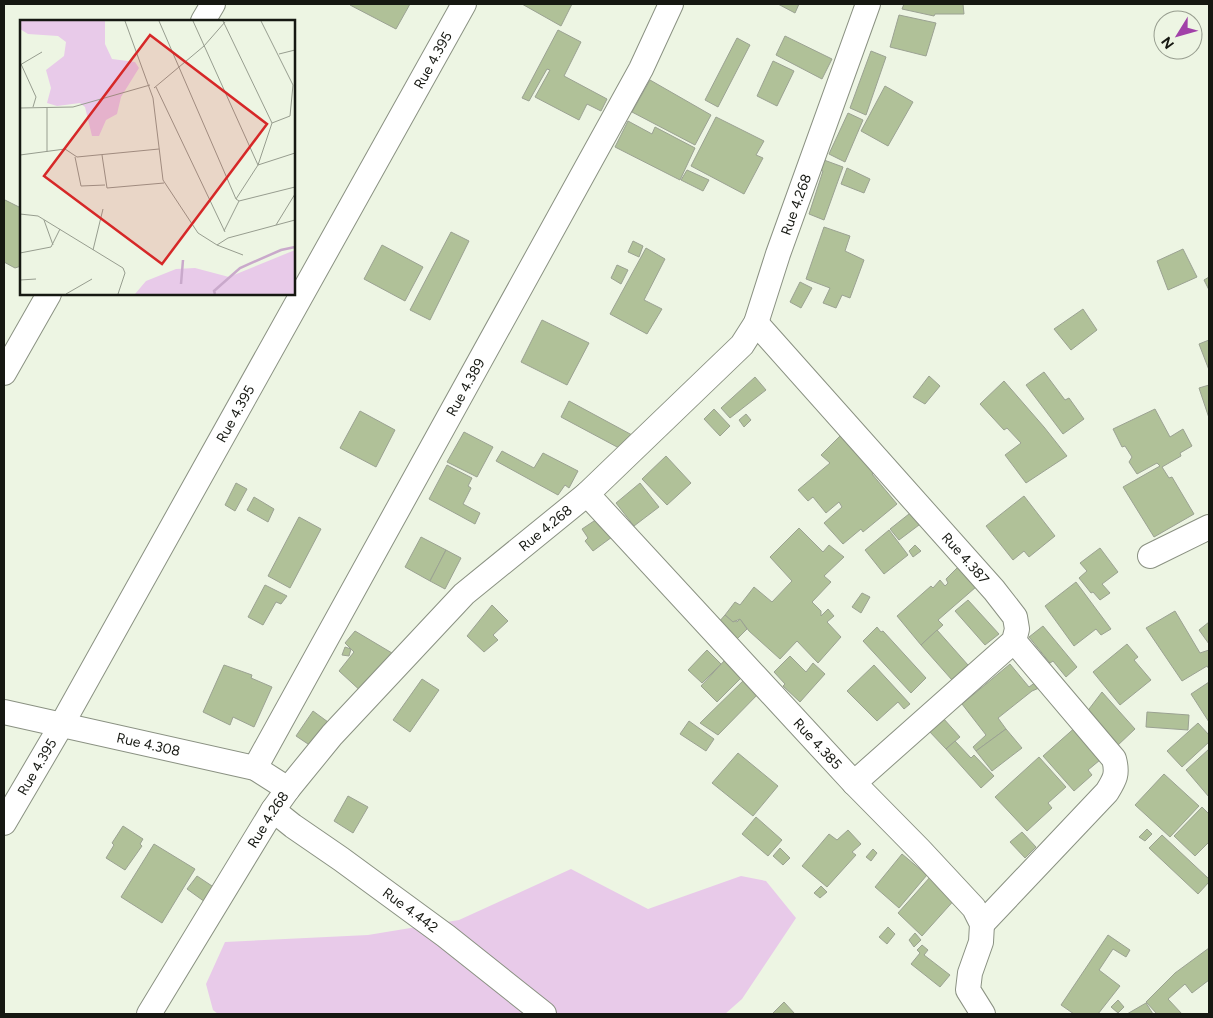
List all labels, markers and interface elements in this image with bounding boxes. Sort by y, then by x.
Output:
north arrow [1153,10,1203,60]
inset map [20,20,295,295]
street label: Rue 4.395 [410,29,455,92]
text: N [1158,33,1178,52]
street label: Rue 4.268 [777,172,815,237]
street label: Rue 4.389 [442,355,488,419]
street label: Rue 4.395 [212,382,258,445]
street label: Rue 4.268 [515,501,575,555]
street label: Rue 4.387 [938,529,993,588]
street label: Rue 4.385 [790,715,846,773]
street label: Rue 4.308 [115,729,182,760]
street label: Rue 4.395 [14,735,60,798]
street label: Rue 4.268 [244,788,292,851]
street label: Rue 4.442 [379,884,442,936]

